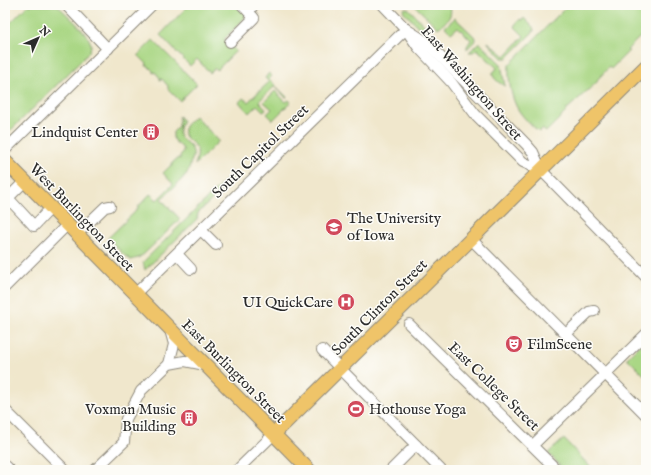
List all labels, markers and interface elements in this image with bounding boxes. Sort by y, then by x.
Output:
north arrow [18,18,58,58]
street label: East Washington Street [417,22,527,144]
text: N [35,23,53,40]
street label: South Capitol Street [208,100,313,202]
building icon: Lindquist Center [141,122,161,142]
place label: Lindquist Center [31,123,138,142]
street label: West Burlington Street [25,159,138,275]
place label: The University of Iowa [347,209,442,245]
school or university icon: The University of Iowa [324,217,344,237]
street label: South Clinton Street [327,255,431,359]
hospital icon: UI QuickCare [336,292,356,312]
place label: UI QuickCare [242,293,333,312]
street label: East Burlington Street [178,315,290,427]
theatre icon: FilmScene [504,334,524,354]
place label: FilmScene [527,335,592,354]
street label: East College Street [444,338,543,435]
sports icon: Hothouse Yoga [346,399,366,419]
place label: Voxman Music Building [84,400,177,436]
place label: Hothouse Yoga [369,400,467,419]
building icon: Voxman Music Building [179,408,199,428]

